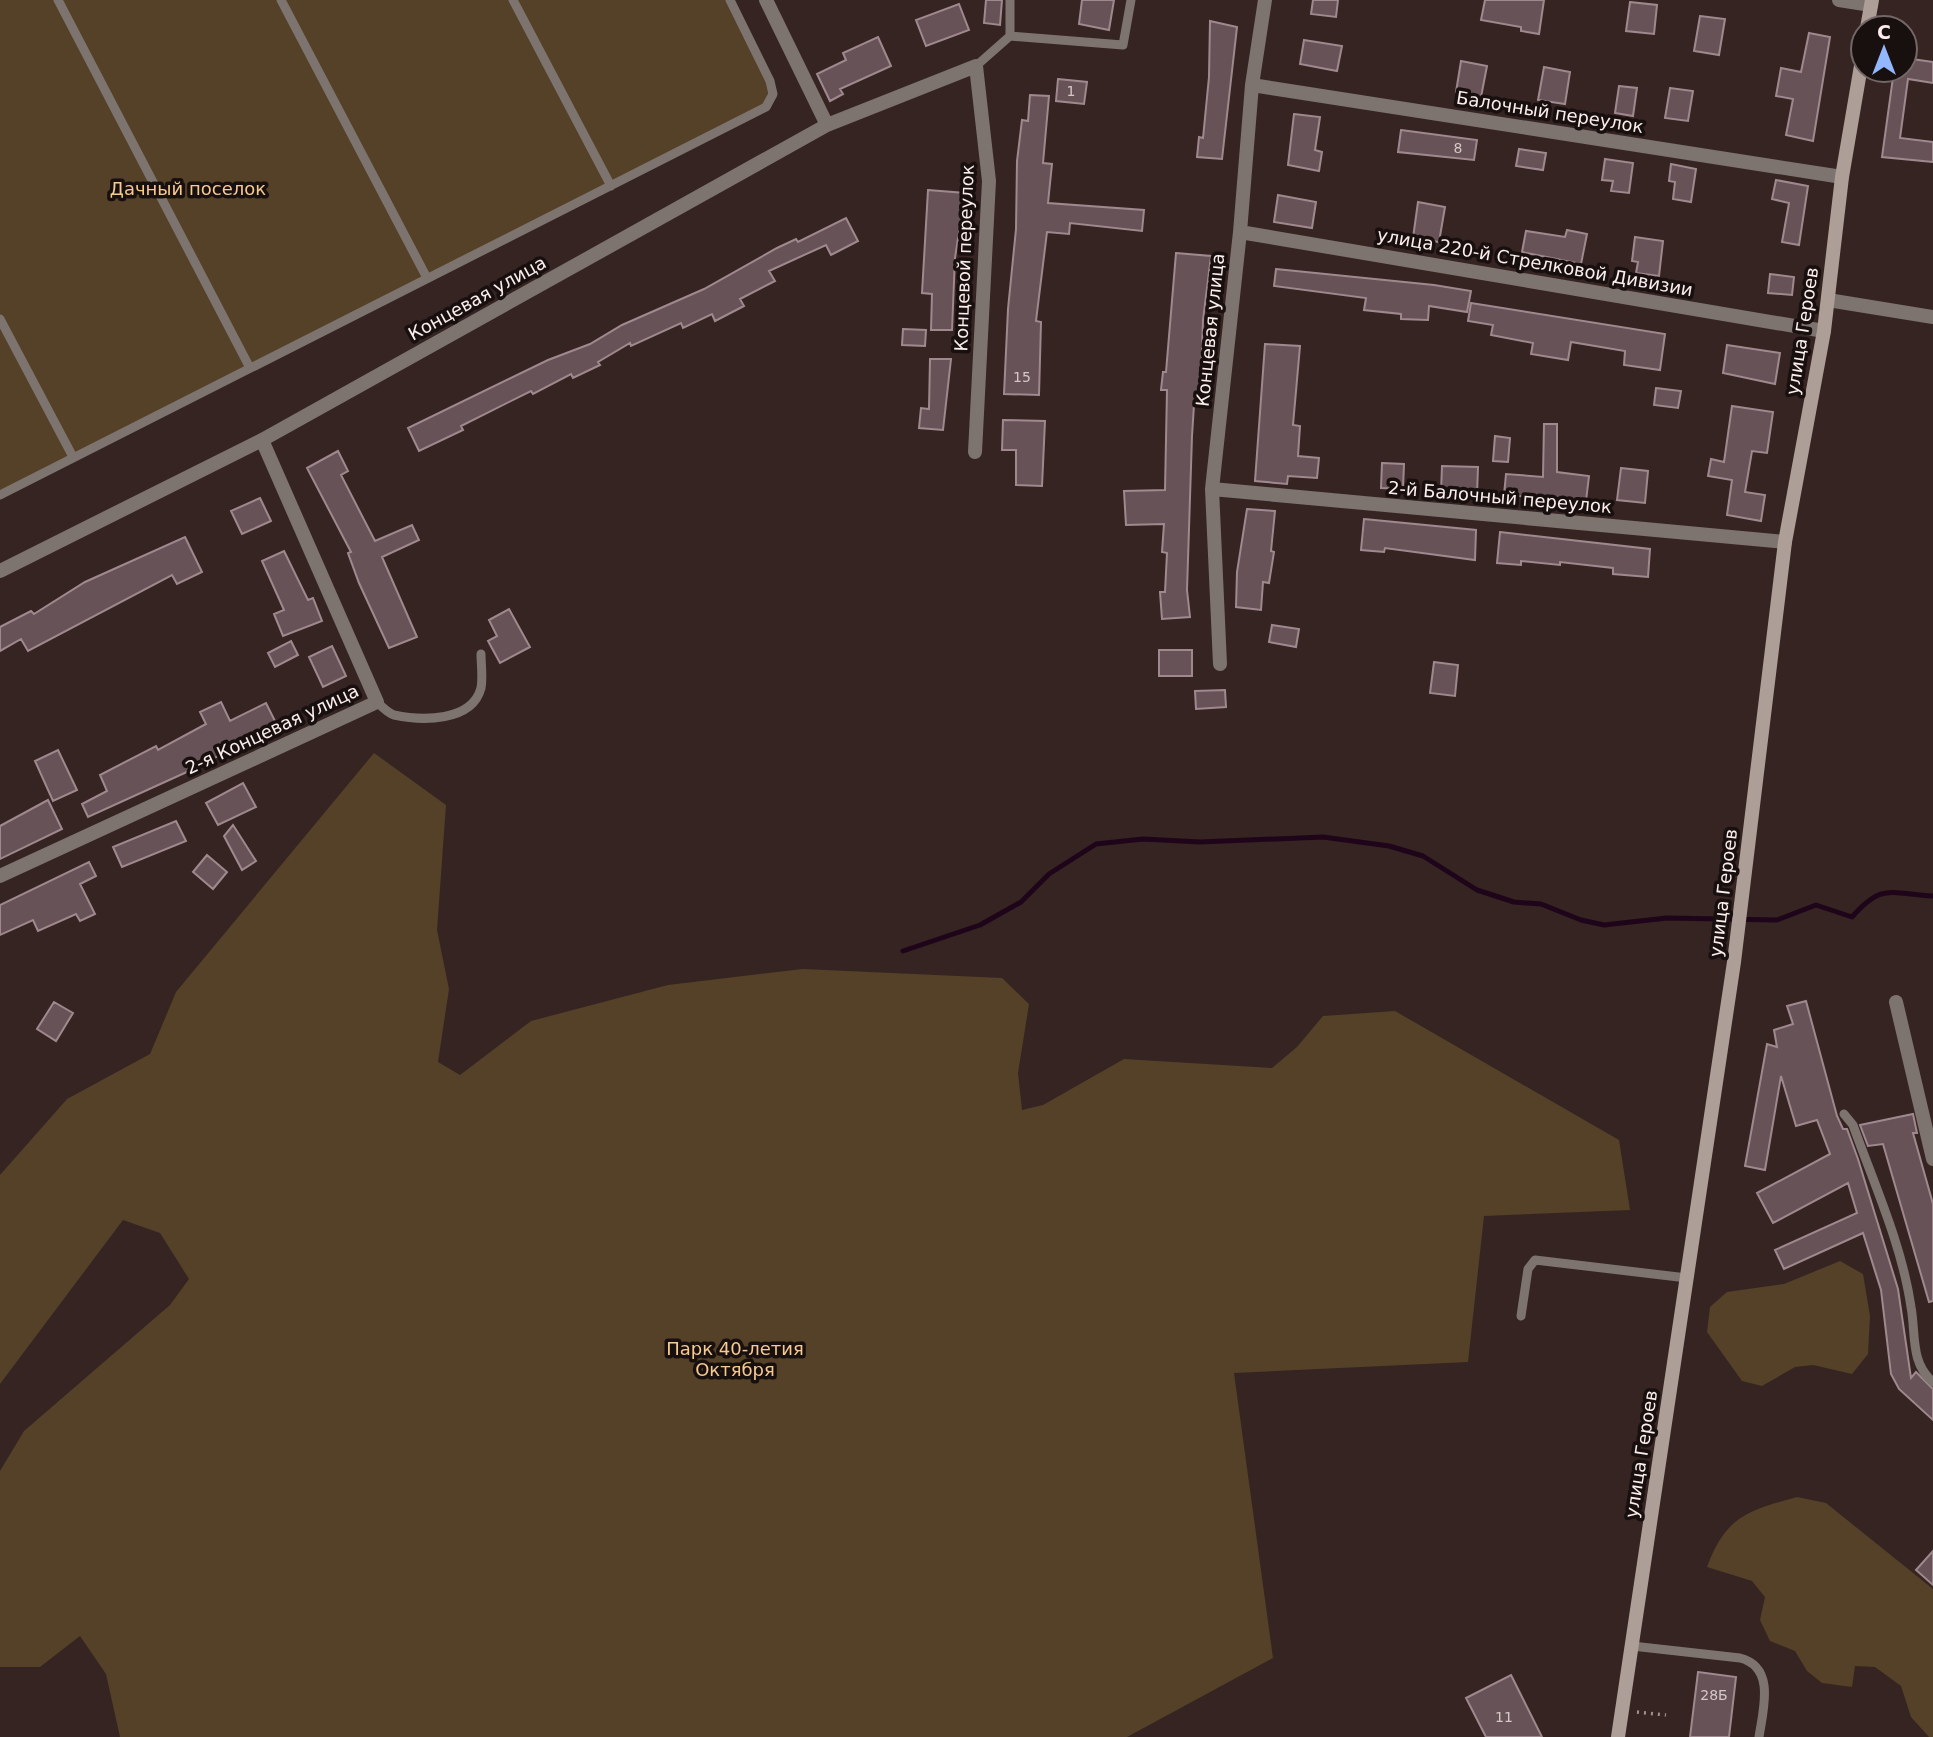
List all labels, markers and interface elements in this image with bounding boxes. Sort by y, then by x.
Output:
north arrow [1849,14,1919,84]
text: С [1877,21,1891,43]
house number: 1 [1067,83,1075,99]
street label: Балочный переулок [1455,87,1645,137]
house number: 8 [1454,140,1462,156]
street label: Концевой переулок [950,164,978,352]
park label: Дачный поселок [110,178,266,199]
street label: улица 220-й Стрелковой Дивизии [1376,224,1694,300]
street label: Концевая улица [404,251,550,345]
street label: Концевая улица [1191,252,1229,408]
street label: улица Героев [1782,266,1822,396]
house number: 15 [1013,369,1031,385]
street label: 2-й Балочный переулок [1387,477,1613,517]
street label: 2-я Концевая улица [182,680,362,778]
street label: улица Героев [1705,828,1741,958]
park label: Парк 40-летия Октября [666,1338,804,1380]
street label: улица Героев [1621,1389,1661,1519]
house number: 28Б [1700,1687,1728,1703]
house number: 11 [1495,1709,1513,1725]

